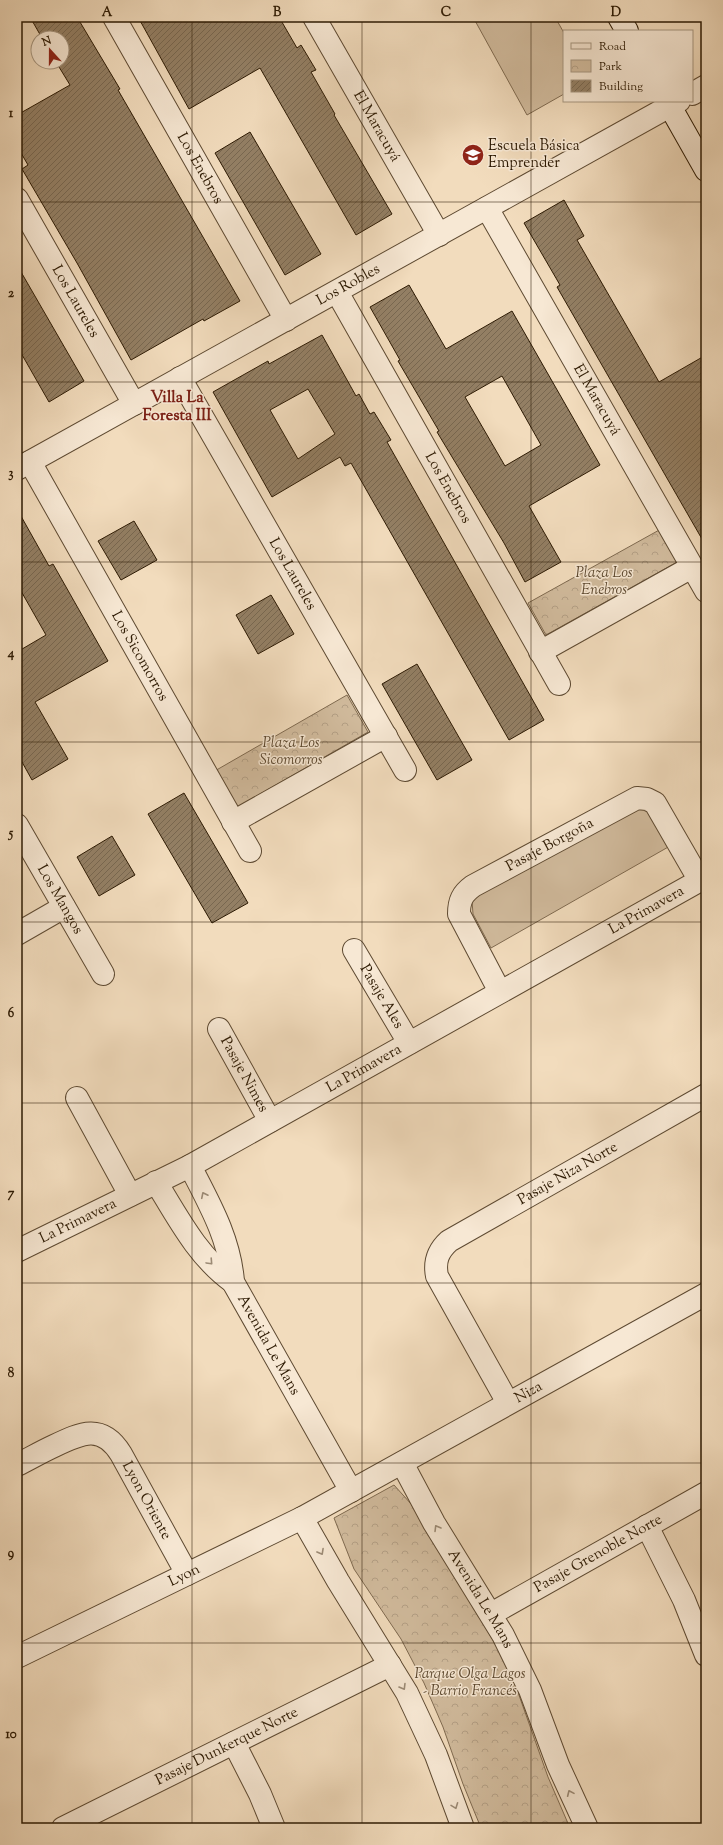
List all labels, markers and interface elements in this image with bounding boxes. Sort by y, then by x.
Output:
text: A [102,4,113,22]
text: B [273,4,282,22]
text: C [441,4,451,22]
text: D [611,4,621,22]
north arrow [30,30,70,70]
legend [563,30,693,102]
text: N [39,32,54,51]
text: Road [599,38,626,56]
text: Park [599,58,622,76]
text: Building [599,78,643,96]
street label: El Maracuyá [348,87,406,166]
text: 1 [9,105,14,123]
street label: Los Enebros [171,129,229,208]
place label: Escuela Básica Emprender [488,136,580,174]
school or university icon: Escuela Básica Emprender [460,142,486,168]
street label: Los Robles [313,259,384,311]
street label: Los Laureles [46,261,105,342]
text: 2 [8,285,15,303]
street label: El Maracuyá [568,360,626,439]
district label: Villa La Foresta III [142,387,212,428]
street label: Los Enebros [419,448,477,527]
text: 3 [8,465,14,483]
street label: Los Laureles [263,534,322,614]
park label: Plaza Los Enebros [575,563,633,601]
street label: Los Sicomorros [106,607,174,705]
text: 4 [7,645,15,663]
park label: Plaza Los Sicomorros [260,733,322,771]
street label: Pasaje Borgoña [502,813,597,877]
text: 5 [8,825,14,843]
street label: Los Mangos [32,861,88,938]
street label: La Primavera [605,881,688,940]
street label: Pasaje Ales [354,960,409,1033]
text: 6 [8,1005,15,1023]
street label: Pasaje Nimes [215,1033,274,1116]
street label: La Primavera [322,1039,405,1098]
street label: Pasaje Niza Norte [514,1137,622,1210]
text: 7 [8,1185,15,1203]
one-way arrow [202,1192,209,1199]
street label: La Primavera [36,1193,120,1249]
one-way arrow [205,1257,213,1265]
street label: Avenida Le Mans [232,1291,305,1399]
text: 8 [8,1365,15,1383]
street label: Niza [511,1376,546,1409]
street label: Lyon Oriente [116,1457,177,1543]
street label: Pasaje Grenoble Norte [530,1509,666,1598]
one-way arrow [434,1525,441,1532]
text: 9 [8,1545,15,1563]
street label: Avenida Le Mans [442,1545,518,1652]
one-way arrow [317,1548,324,1555]
street label: Lyon [165,1559,204,1592]
park label: Parque Olga Lagos - Barrio Francés [414,1664,526,1702]
one-way arrow [399,1683,406,1690]
street label: Pasaje Dunkerque Norte [152,1702,302,1791]
text: 10 [5,1726,17,1744]
one-way arrow [567,1790,575,1797]
one-way arrow [450,1803,458,1810]

